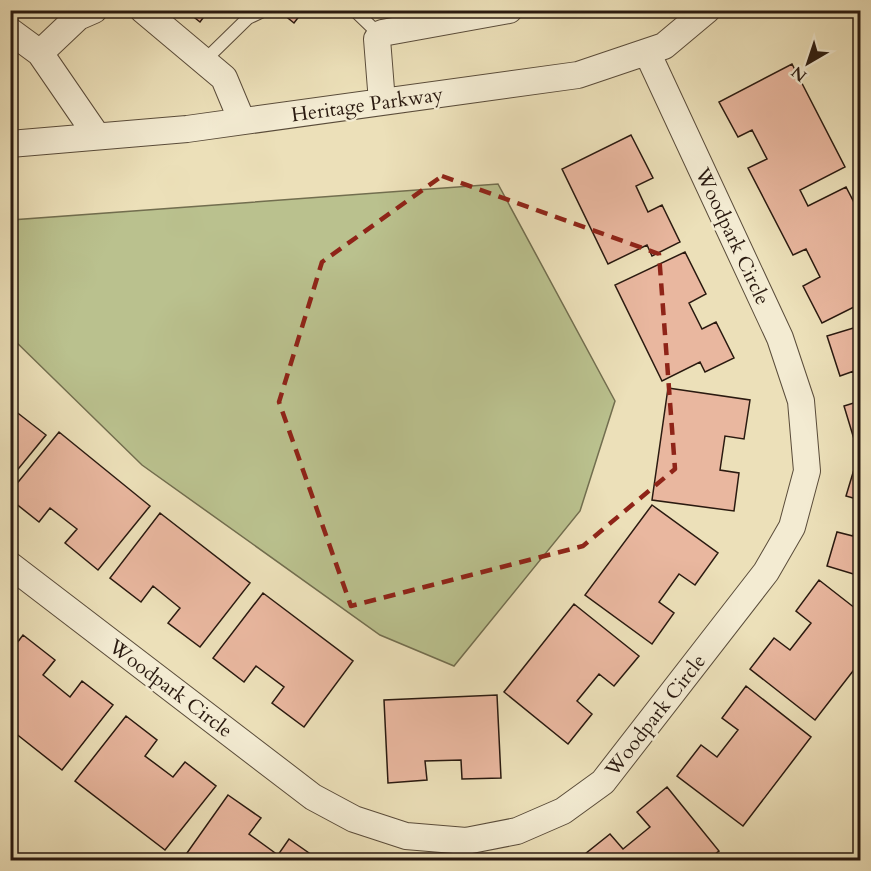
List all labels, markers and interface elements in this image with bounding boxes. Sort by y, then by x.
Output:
north arrow [778,33,838,93]
text: N [787,61,812,87]
street label: Heritage Parkway [289,80,445,129]
street label: Woodpark Circle [689,162,776,309]
street label: Woodpark Circle [102,632,238,744]
street label: Woodpark Circle [598,648,712,783]

